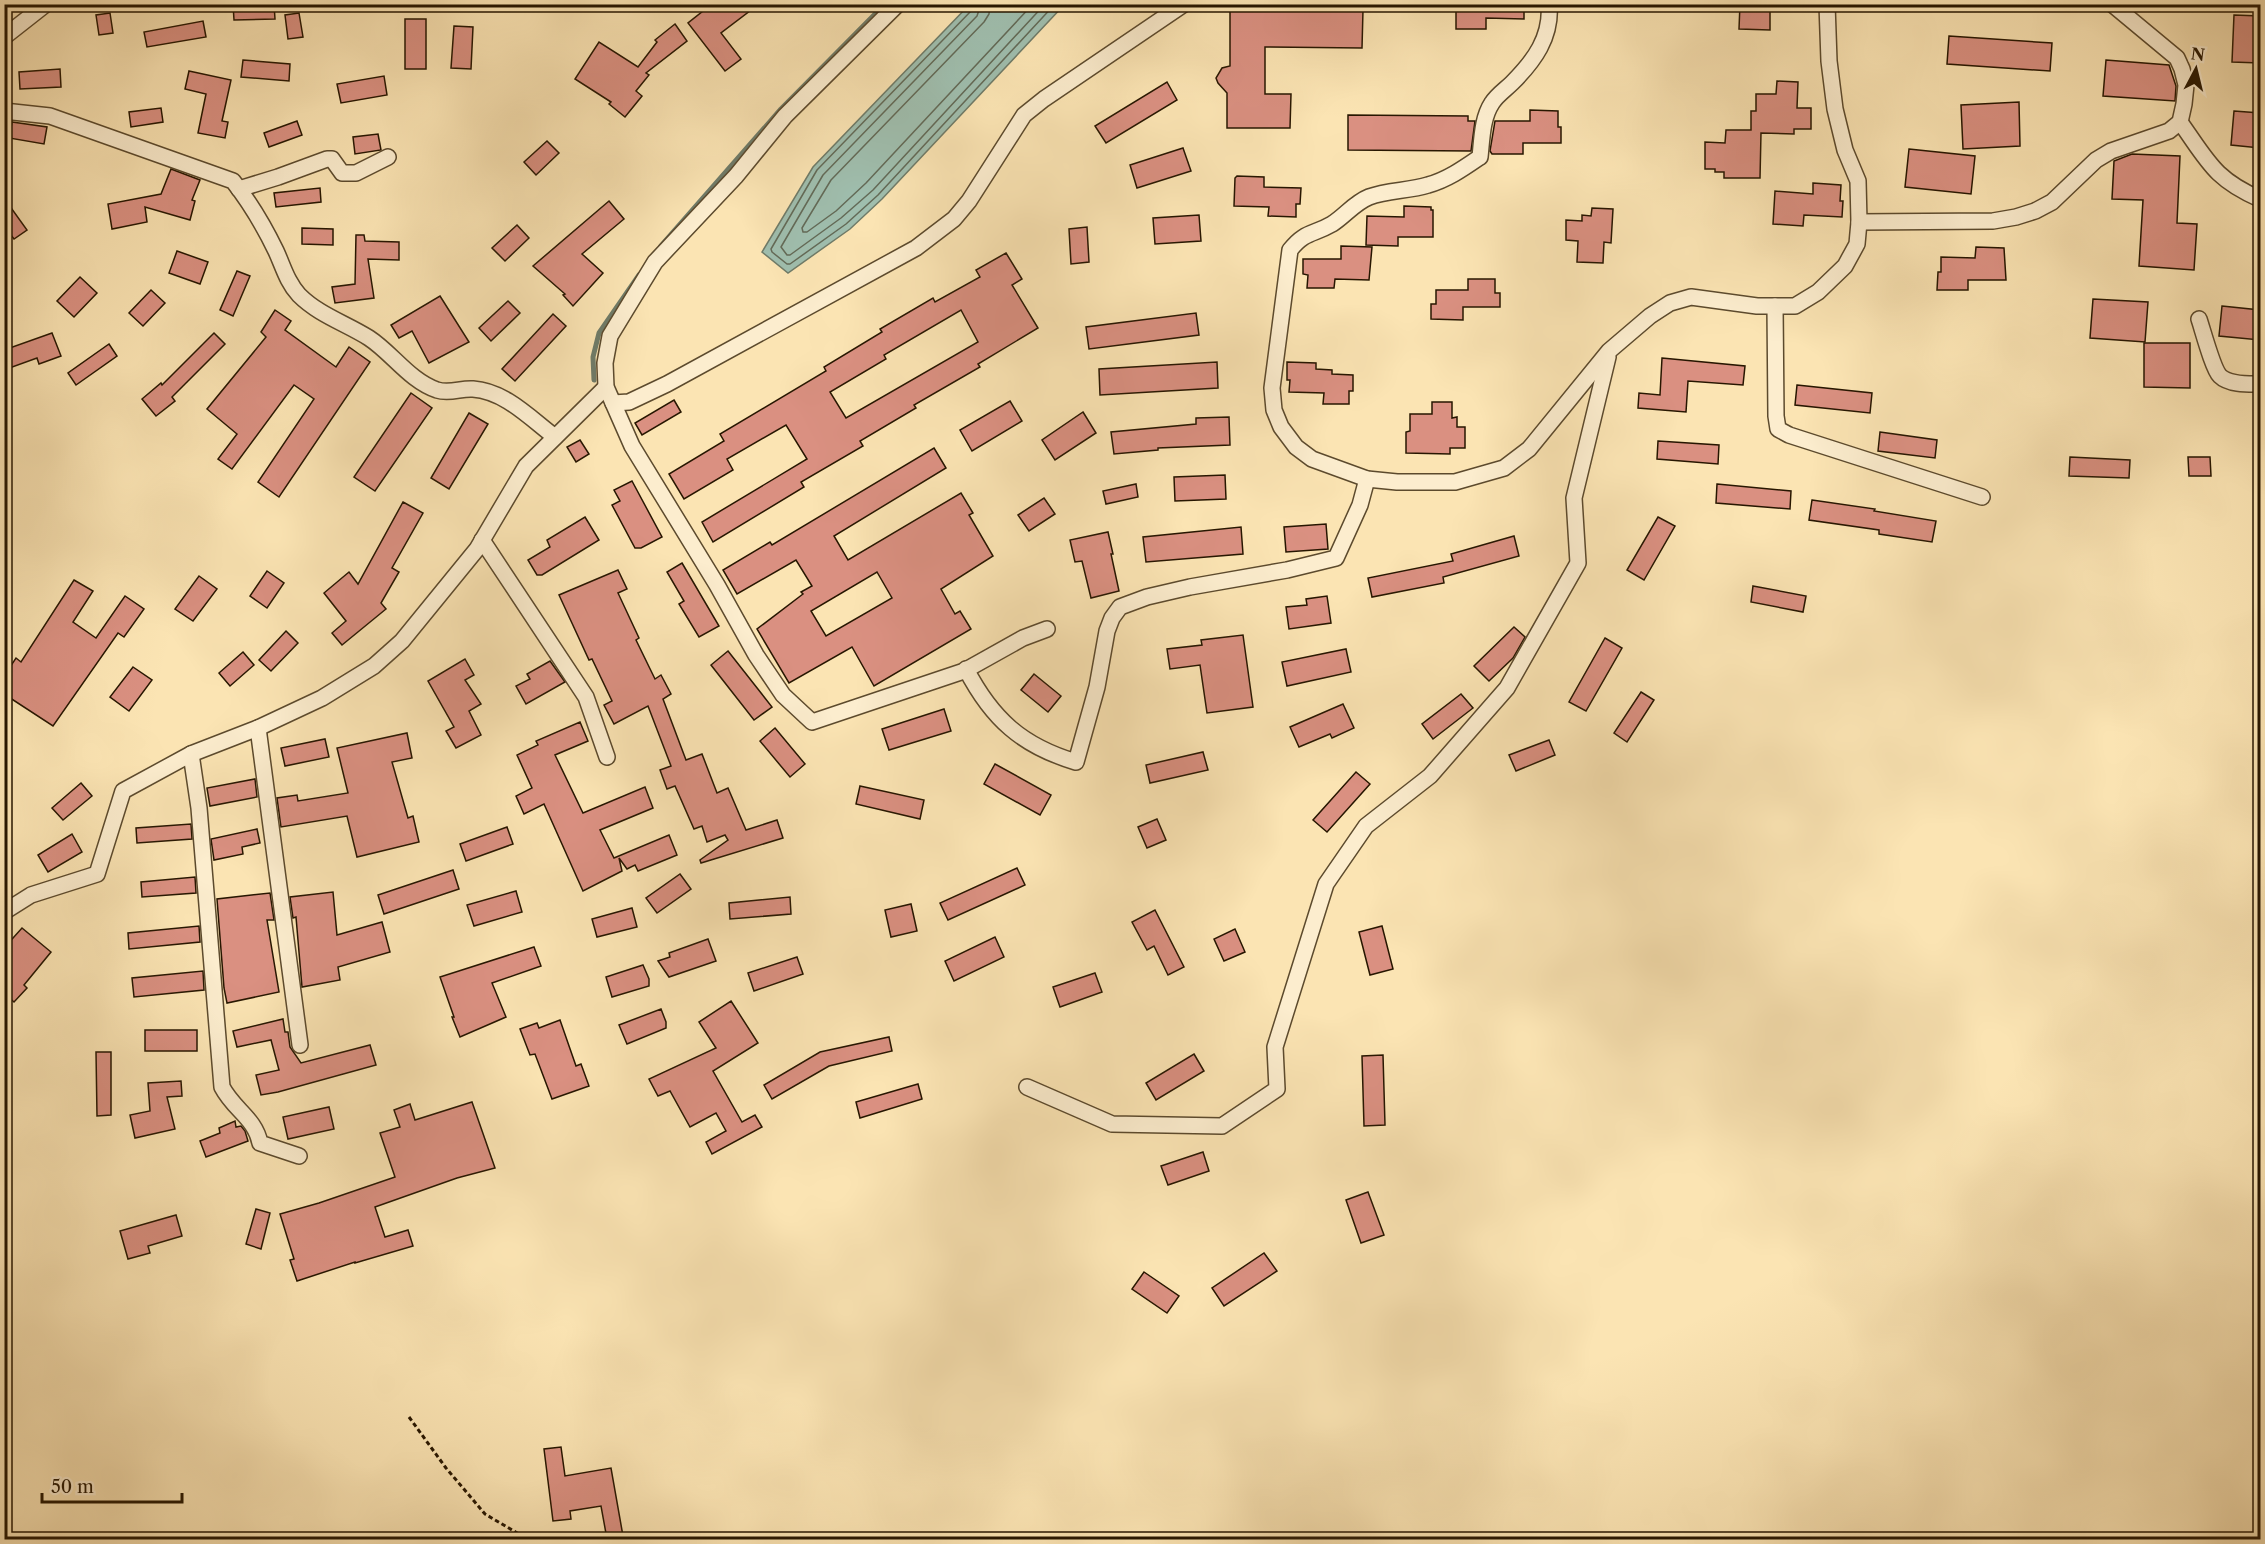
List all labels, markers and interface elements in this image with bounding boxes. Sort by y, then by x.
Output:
north arrow [2166,39,2226,99]
text: N [2190,43,2206,65]
scale bar [42,1466,182,1504]
text: 50 m [51,1476,94,1498]

